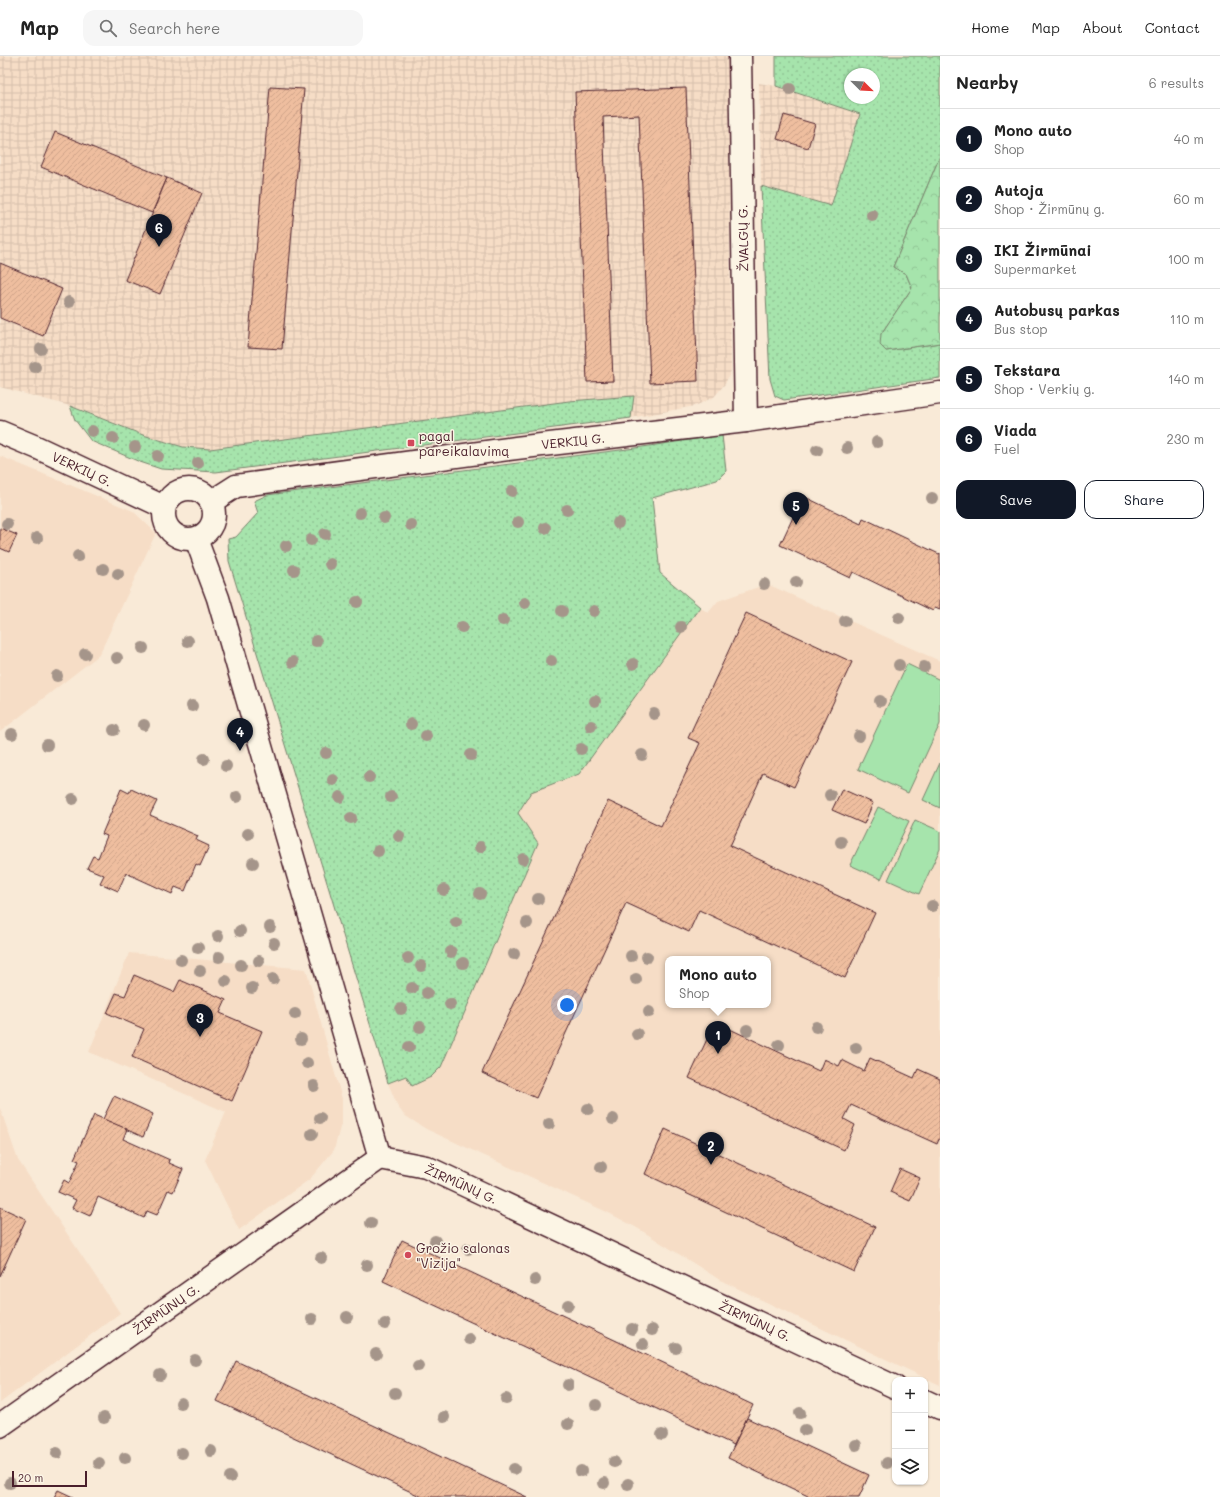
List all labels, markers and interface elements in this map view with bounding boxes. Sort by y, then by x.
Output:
search box [83,10,363,46]
text: Map [20,15,59,40]
icon: search [97,17,119,39]
text: Search here [129,18,220,38]
text: Home [971,18,1009,37]
text: Map [1031,18,1060,37]
text: About [1082,18,1123,37]
text: Contact [1145,18,1200,37]
north arrow [844,68,880,104]
text: Nearby [956,71,1018,93]
text: 6 results [1149,74,1204,91]
text: Mono auto [994,120,1072,140]
text: 1 [966,130,972,147]
text: 40 m [1174,130,1204,147]
text: Shop [994,140,1024,157]
text: Autoja [994,180,1044,200]
text: 2 [965,190,973,207]
text: 60 m [1174,190,1204,207]
text: Shop · Žirmūnų g. [994,200,1105,217]
street label: ŽVALGŲ G. [733,204,752,272]
pin: 6 [146,214,172,247]
text: IKI Žirmūnai [994,240,1092,260]
text: 3 [965,250,973,267]
text: 100 m [1168,250,1204,267]
text: Supermarket [994,260,1077,277]
text: Autobusų parkas [994,300,1120,320]
text: 4 [965,310,973,327]
text: 110 m [1170,310,1204,327]
text: Bus stop [994,320,1047,337]
text: Tekstara [994,360,1060,380]
text: 5 [965,370,973,387]
text: 140 m [1168,370,1204,387]
text: Shop · Verkių g. [994,380,1095,397]
text: Viada [994,420,1037,440]
place label: pagal pareikalavimą [419,427,509,459]
street label: VERKIŲ G. [540,429,606,452]
text: 6 [965,430,973,447]
text: 230 m [1167,430,1204,447]
marker: pagal pareikalavimą [406,438,416,448]
text: Fuel [994,440,1020,457]
street label: VERKIŲ G. [50,447,115,490]
button: Save [956,480,1076,519]
button: Share [1084,480,1204,519]
pin: 5 [783,492,809,525]
pin: 4 [227,718,253,751]
popup [665,956,771,1008]
text: Mono auto [679,964,757,984]
text: Shop [679,984,709,1001]
your location [557,995,577,1015]
pin: 3 [187,1004,213,1037]
pin: 1 [705,1021,731,1054]
pin: 2 [698,1132,724,1165]
street label: ŽIRMŪNŲ G. [422,1160,500,1207]
place label: Grožio salonas "Vizija" [416,1239,510,1271]
marker: Grožio salonas "Vizija" [403,1250,413,1260]
street label: ŽIRMŪNŲ G. [129,1279,202,1338]
street label: ŽIRMŪNŲ G. [716,1296,794,1345]
map controls [892,1377,928,1485]
button: + [892,1377,928,1413]
button: − [892,1413,928,1449]
button: layers [892,1449,928,1485]
scale bar [12,1469,87,1488]
text: 20 m [18,1470,43,1485]

